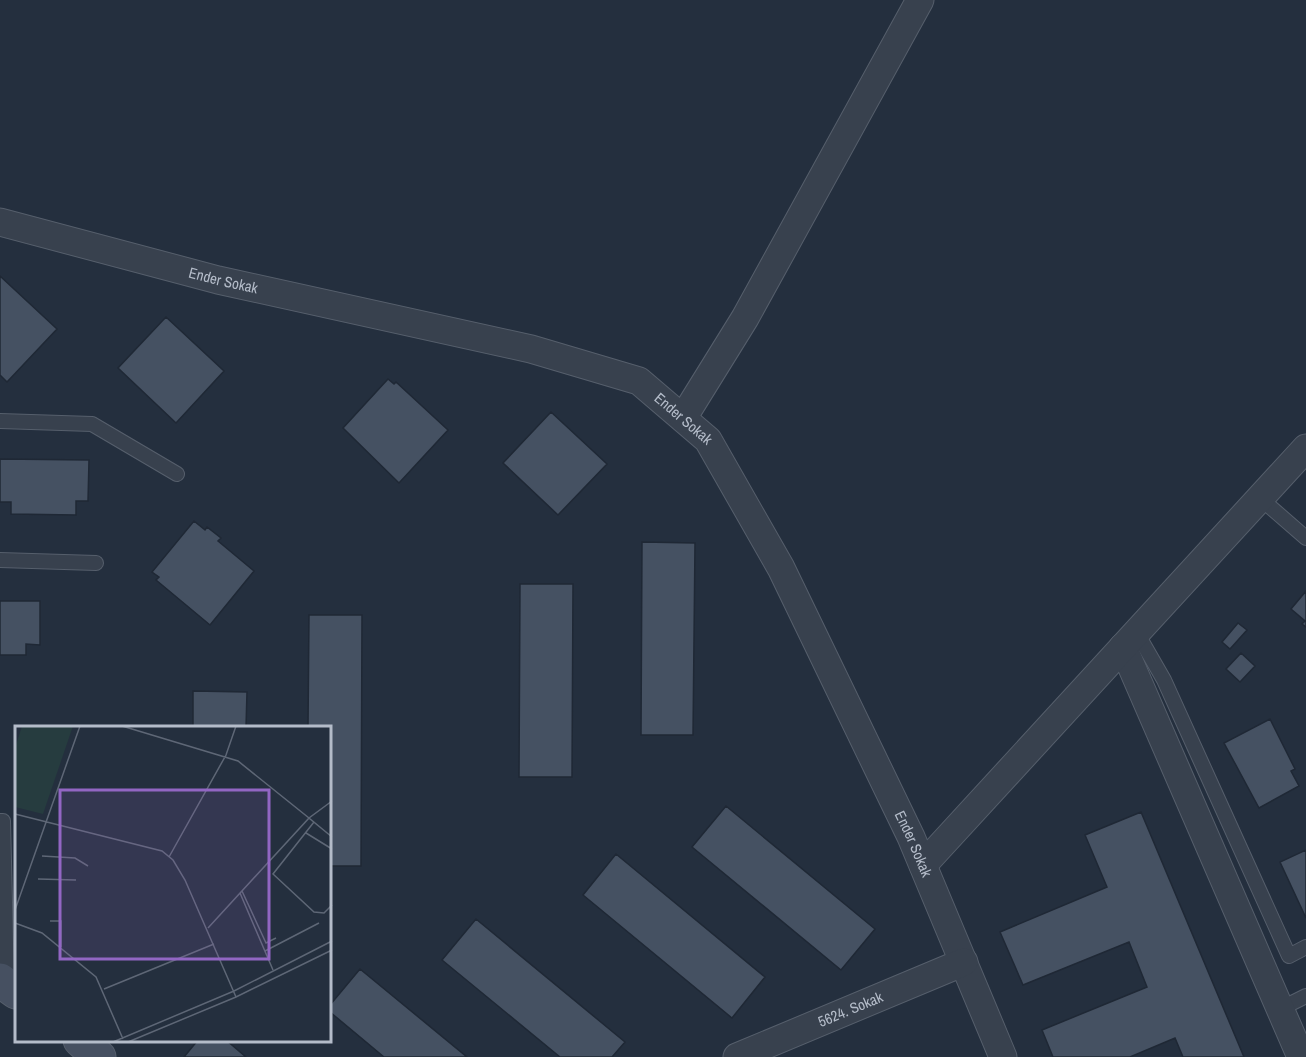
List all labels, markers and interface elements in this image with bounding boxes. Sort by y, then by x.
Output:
street label: Ender Sokak [187,262,261,299]
street label: Ender Sokak [650,388,718,450]
inset map [15,726,332,1042]
street label: Ender Sokak [890,807,938,881]
street label: 5624. Sokak [815,986,887,1032]

